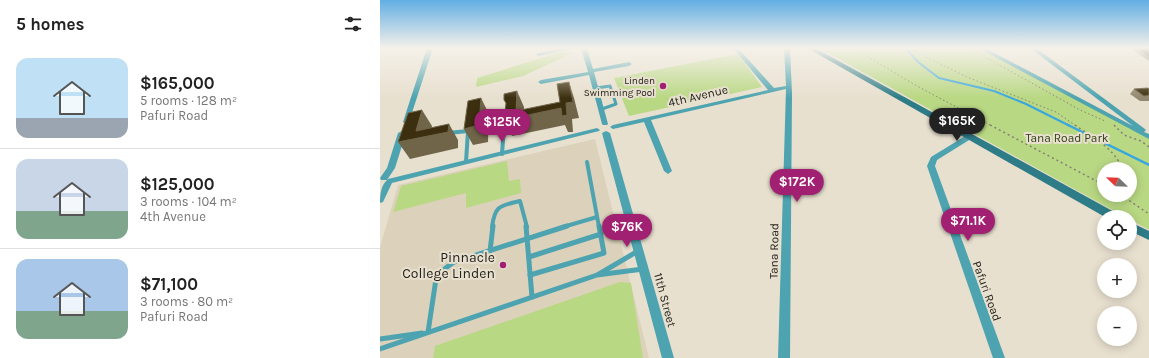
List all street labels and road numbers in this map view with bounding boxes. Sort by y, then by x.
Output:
street label: 4th Avenue [667,82,729,110]
street label: Tana Road [767,223,781,279]
street label: Pafuri Road [970,259,1004,323]
street label: 11th Street [651,271,679,329]

